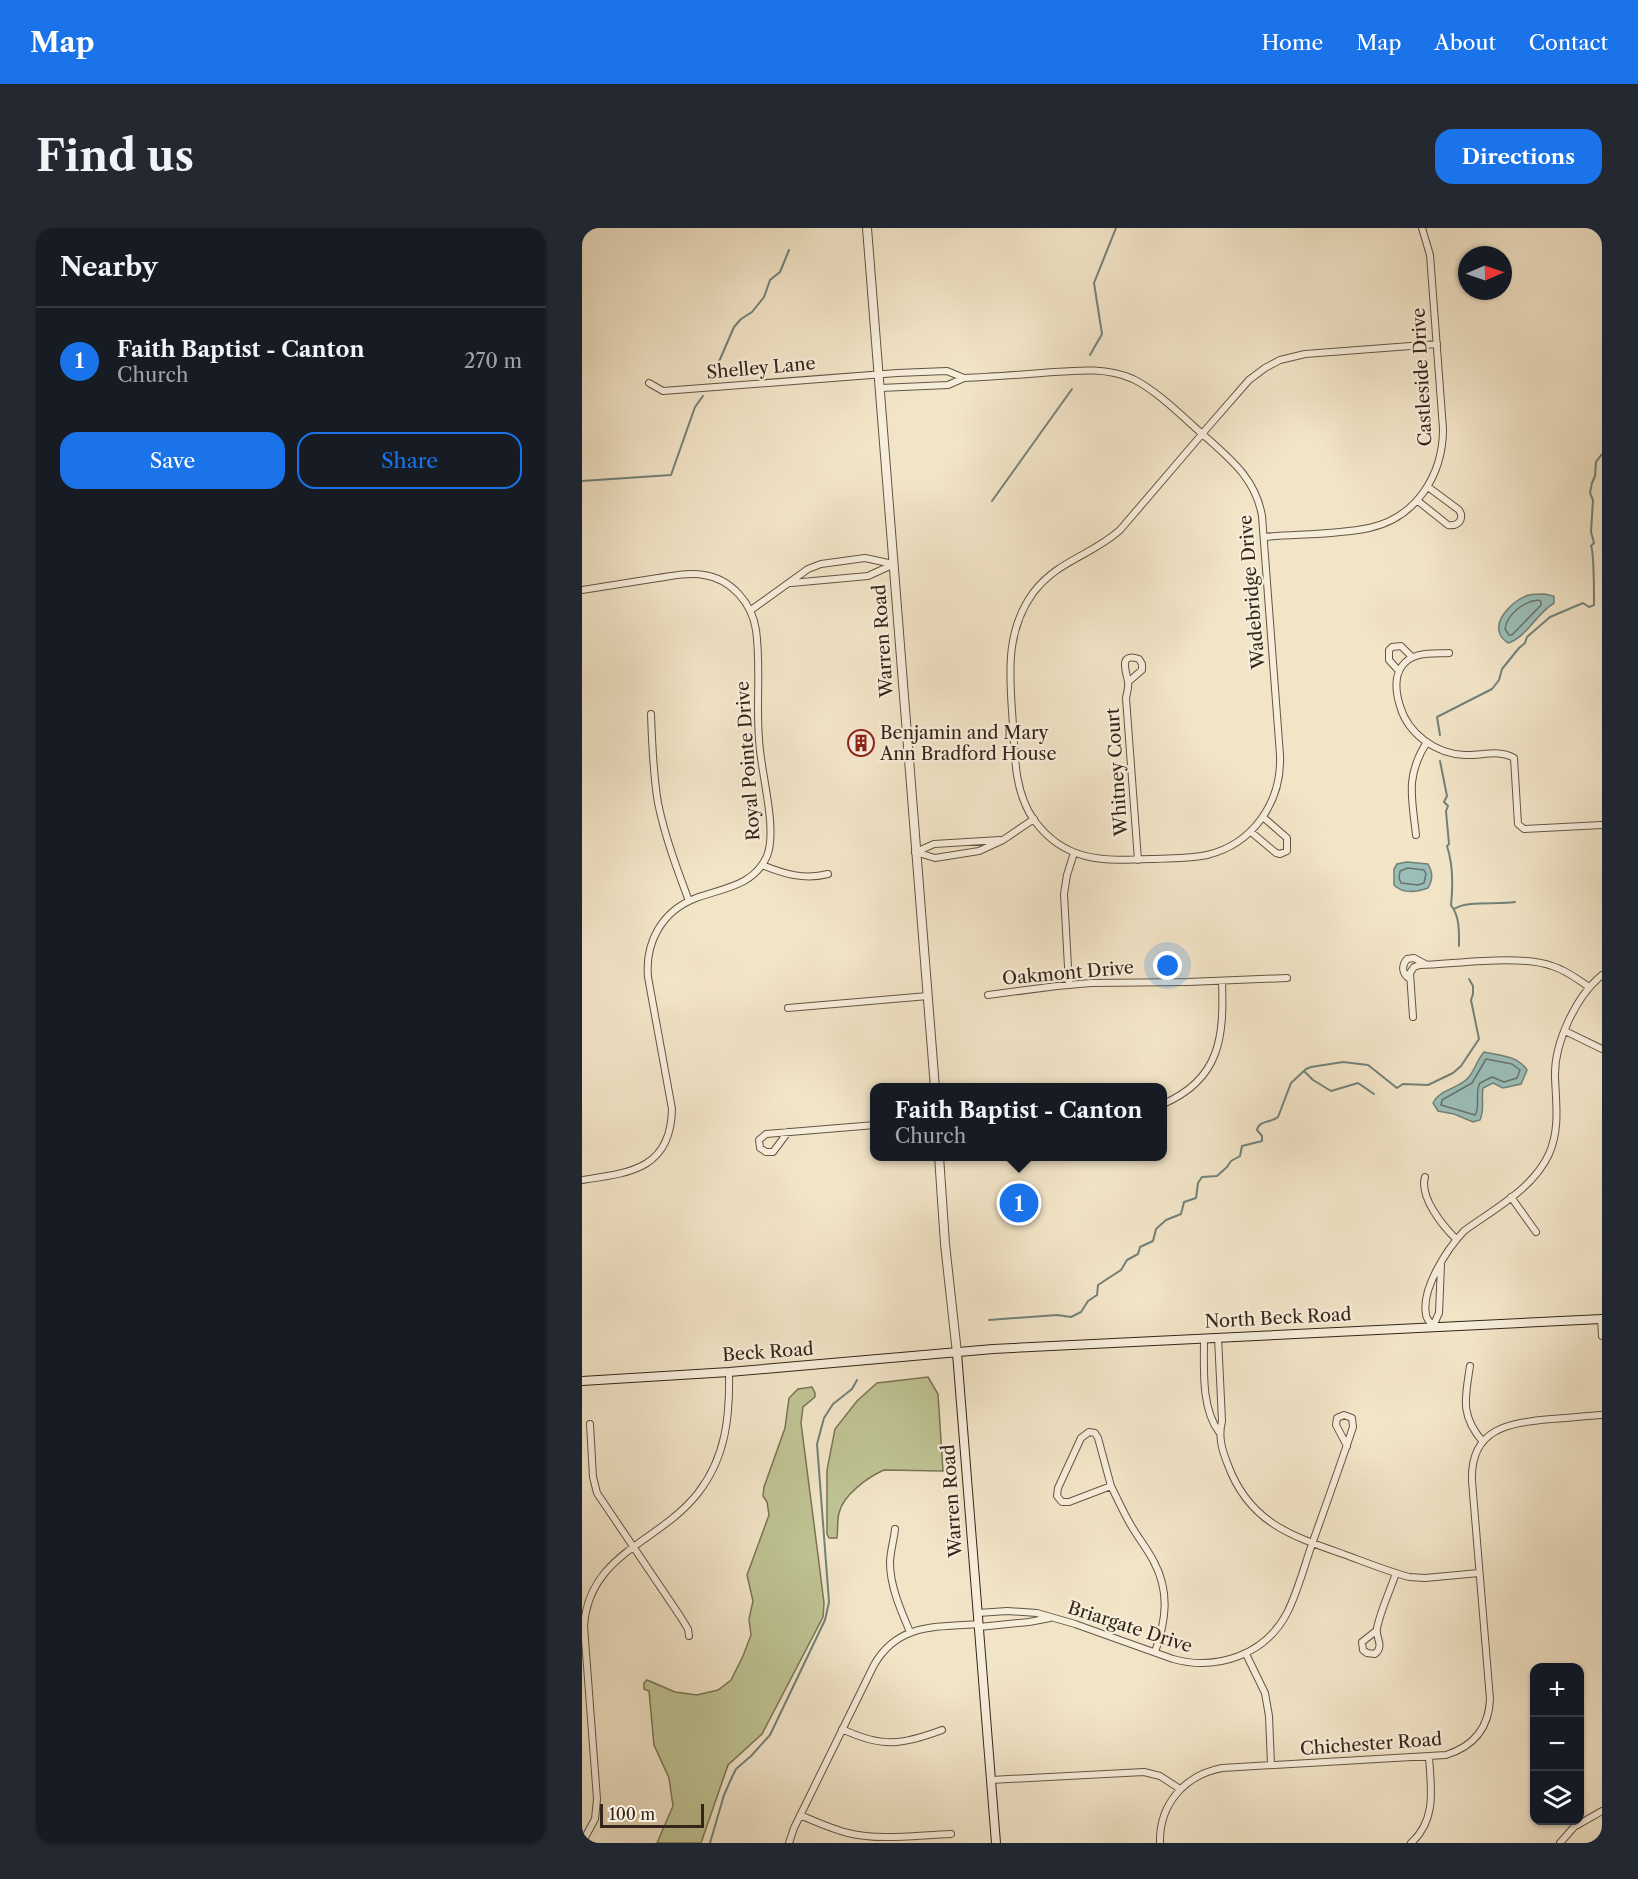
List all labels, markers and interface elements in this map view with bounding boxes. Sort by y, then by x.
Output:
text: Map [30,25,94,59]
text: Home [1262,30,1323,55]
text: Map [1356,30,1401,55]
text: About [1434,30,1496,55]
text: Contact [1529,30,1608,55]
button: Directions [1435,129,1602,184]
text: Find us [36,130,194,182]
north arrow [1458,246,1512,300]
text: Nearby [60,251,158,283]
street label: Castleside Drive [1407,307,1437,447]
text: Faith Baptist - Canton [117,336,365,363]
text: 1 [75,349,84,373]
text: 270 m [464,349,522,373]
street label: Shelley Lane [706,352,816,384]
text: Church [117,363,188,387]
button: Save [60,432,285,489]
button: Share [297,432,522,489]
street label: Wadebridge Drive [1234,514,1270,671]
street label: Warren Road [868,584,898,699]
street label: Royal Pointe Drive [731,680,765,842]
street label: Whitney Court [1102,707,1133,838]
place label: Benjamin and Mary Ann Bradford House [879,722,1057,765]
building icon: Benjamin and Mary Ann Bradford House [846,728,876,758]
your location [1153,951,1182,980]
street label: Oakmont Drive [1001,956,1135,990]
popup [870,1083,1167,1161]
text: Faith Baptist - Canton [895,1097,1142,1124]
text: Church [895,1124,966,1148]
pin: 1 [1000,1180,1038,1226]
street label: North Beck Road [1204,1303,1352,1333]
street label: Beck Road [722,1338,814,1366]
street label: Warren Road [937,1444,967,1559]
street label: Briargate Drive [1065,1597,1195,1657]
map controls [1530,1663,1584,1825]
button: + [1530,1663,1584,1717]
button: − [1530,1717,1584,1771]
street label: Chichester Road [1299,1728,1443,1760]
button: layers [1530,1771,1584,1825]
scale bar [600,1801,704,1828]
text: 100 m [609,1804,655,1824]

